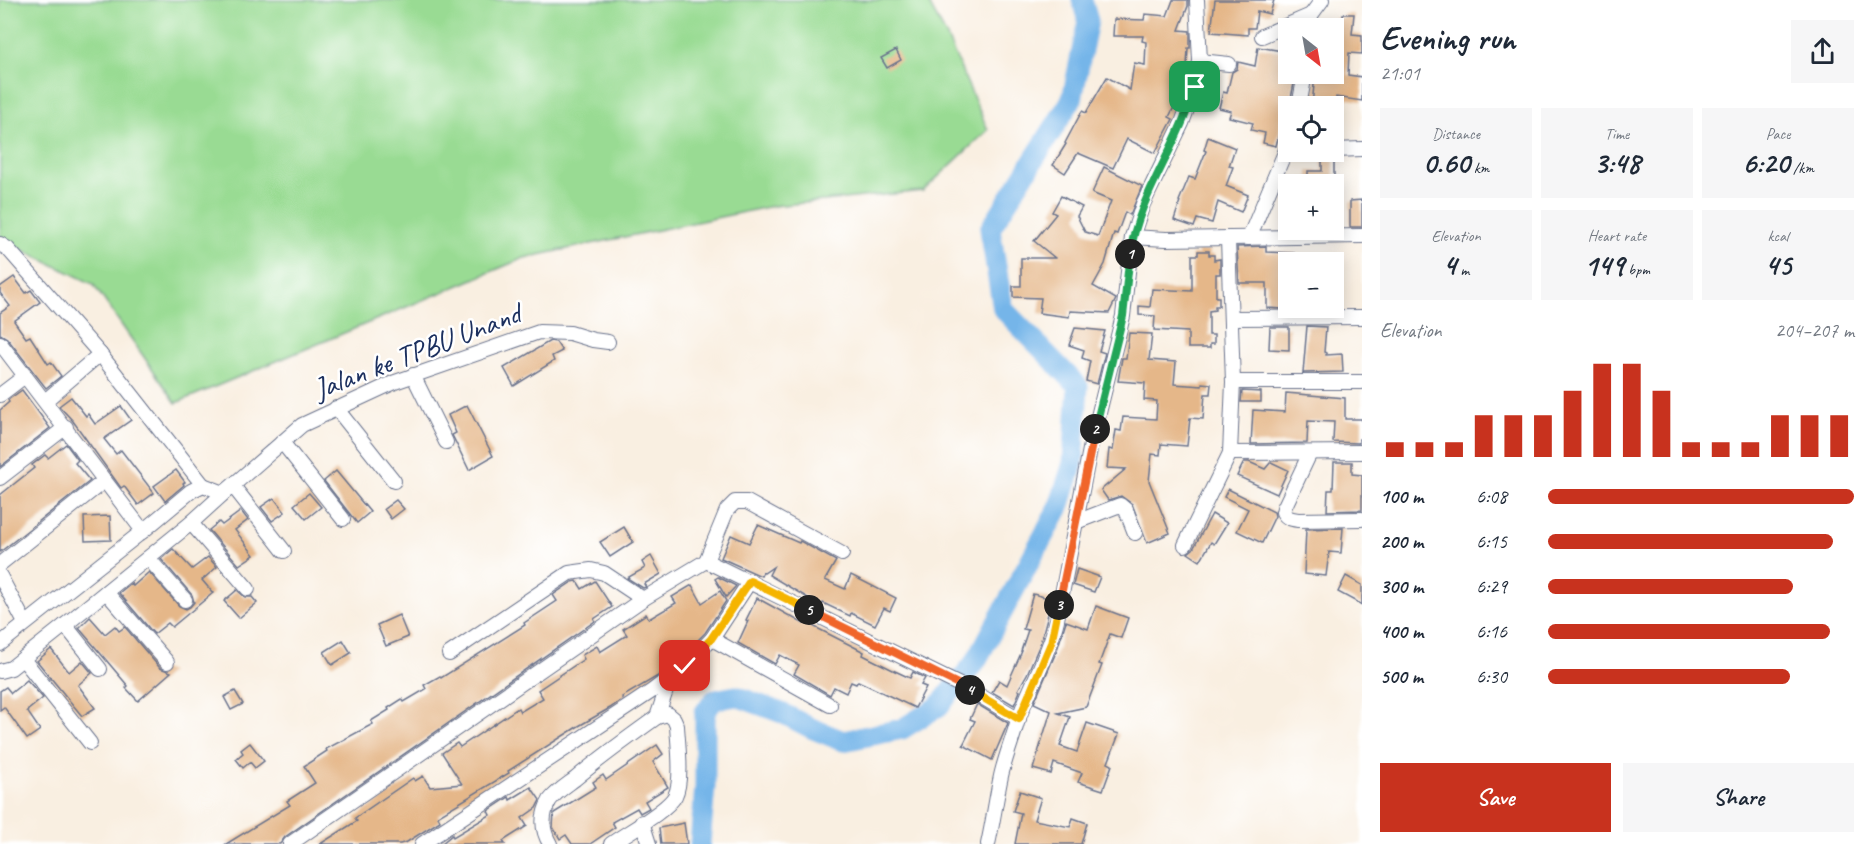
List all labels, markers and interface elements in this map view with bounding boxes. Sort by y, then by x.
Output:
text: Evening run [1380,17,1515,59]
north arrow [1278,18,1344,84]
map controls [1278,18,1344,318]
button: share [1791,20,1854,83]
pin [1169,61,1220,112]
text: 21:01 [1380,61,1420,86]
icon: arrive [1178,70,1211,103]
button: locate [1278,96,1344,162]
text: Distance [1432,124,1480,144]
text: Time [1605,124,1629,144]
text: Pace [1766,124,1790,144]
text: 0.60 [1423,144,1470,182]
text: 3:48 [1594,144,1640,182]
text: 6:20 [1742,144,1789,182]
text: km [1470,158,1489,178]
text: /km [1789,158,1814,178]
button: + [1278,174,1344,240]
text: Elevation [1431,226,1481,246]
text: Heart rate [1588,226,1646,246]
text: kcal [1767,226,1789,246]
pin: 1 [1115,239,1145,269]
text: 1 [1126,244,1134,264]
text: 4 [1443,246,1456,284]
text: 149 [1584,246,1624,284]
text: 45 [1765,246,1791,284]
button: − [1278,252,1344,318]
text: m [1456,260,1469,280]
text: bpm [1624,260,1650,280]
street label: Jalan ke TPBU Unand [306,293,530,409]
text: Elevation [1380,318,1442,343]
text: 204–207 m [1775,318,1854,343]
pin: 2 [1080,414,1110,444]
text: 2 [1091,419,1099,439]
text: 100 m [1380,484,1423,509]
text: 6:08 [1476,484,1507,509]
text: 200 m [1380,529,1423,554]
text: 6:15 [1476,529,1507,554]
text: 300 m [1380,574,1423,599]
text: 6:29 [1476,574,1507,599]
pin: 3 [1044,590,1074,620]
pin: 5 [794,595,824,625]
text: 3 [1055,595,1063,615]
text: 5 [806,600,812,620]
text: 400 m [1380,619,1423,644]
text: 6:16 [1476,619,1507,644]
pin [659,640,710,691]
icon: check [668,649,701,682]
text: 500 m [1380,664,1423,689]
text: 6:30 [1476,664,1507,689]
pin: 4 [955,675,985,705]
text: 4 [966,680,974,700]
button: Save [1380,763,1611,832]
button: Share [1623,763,1854,832]

